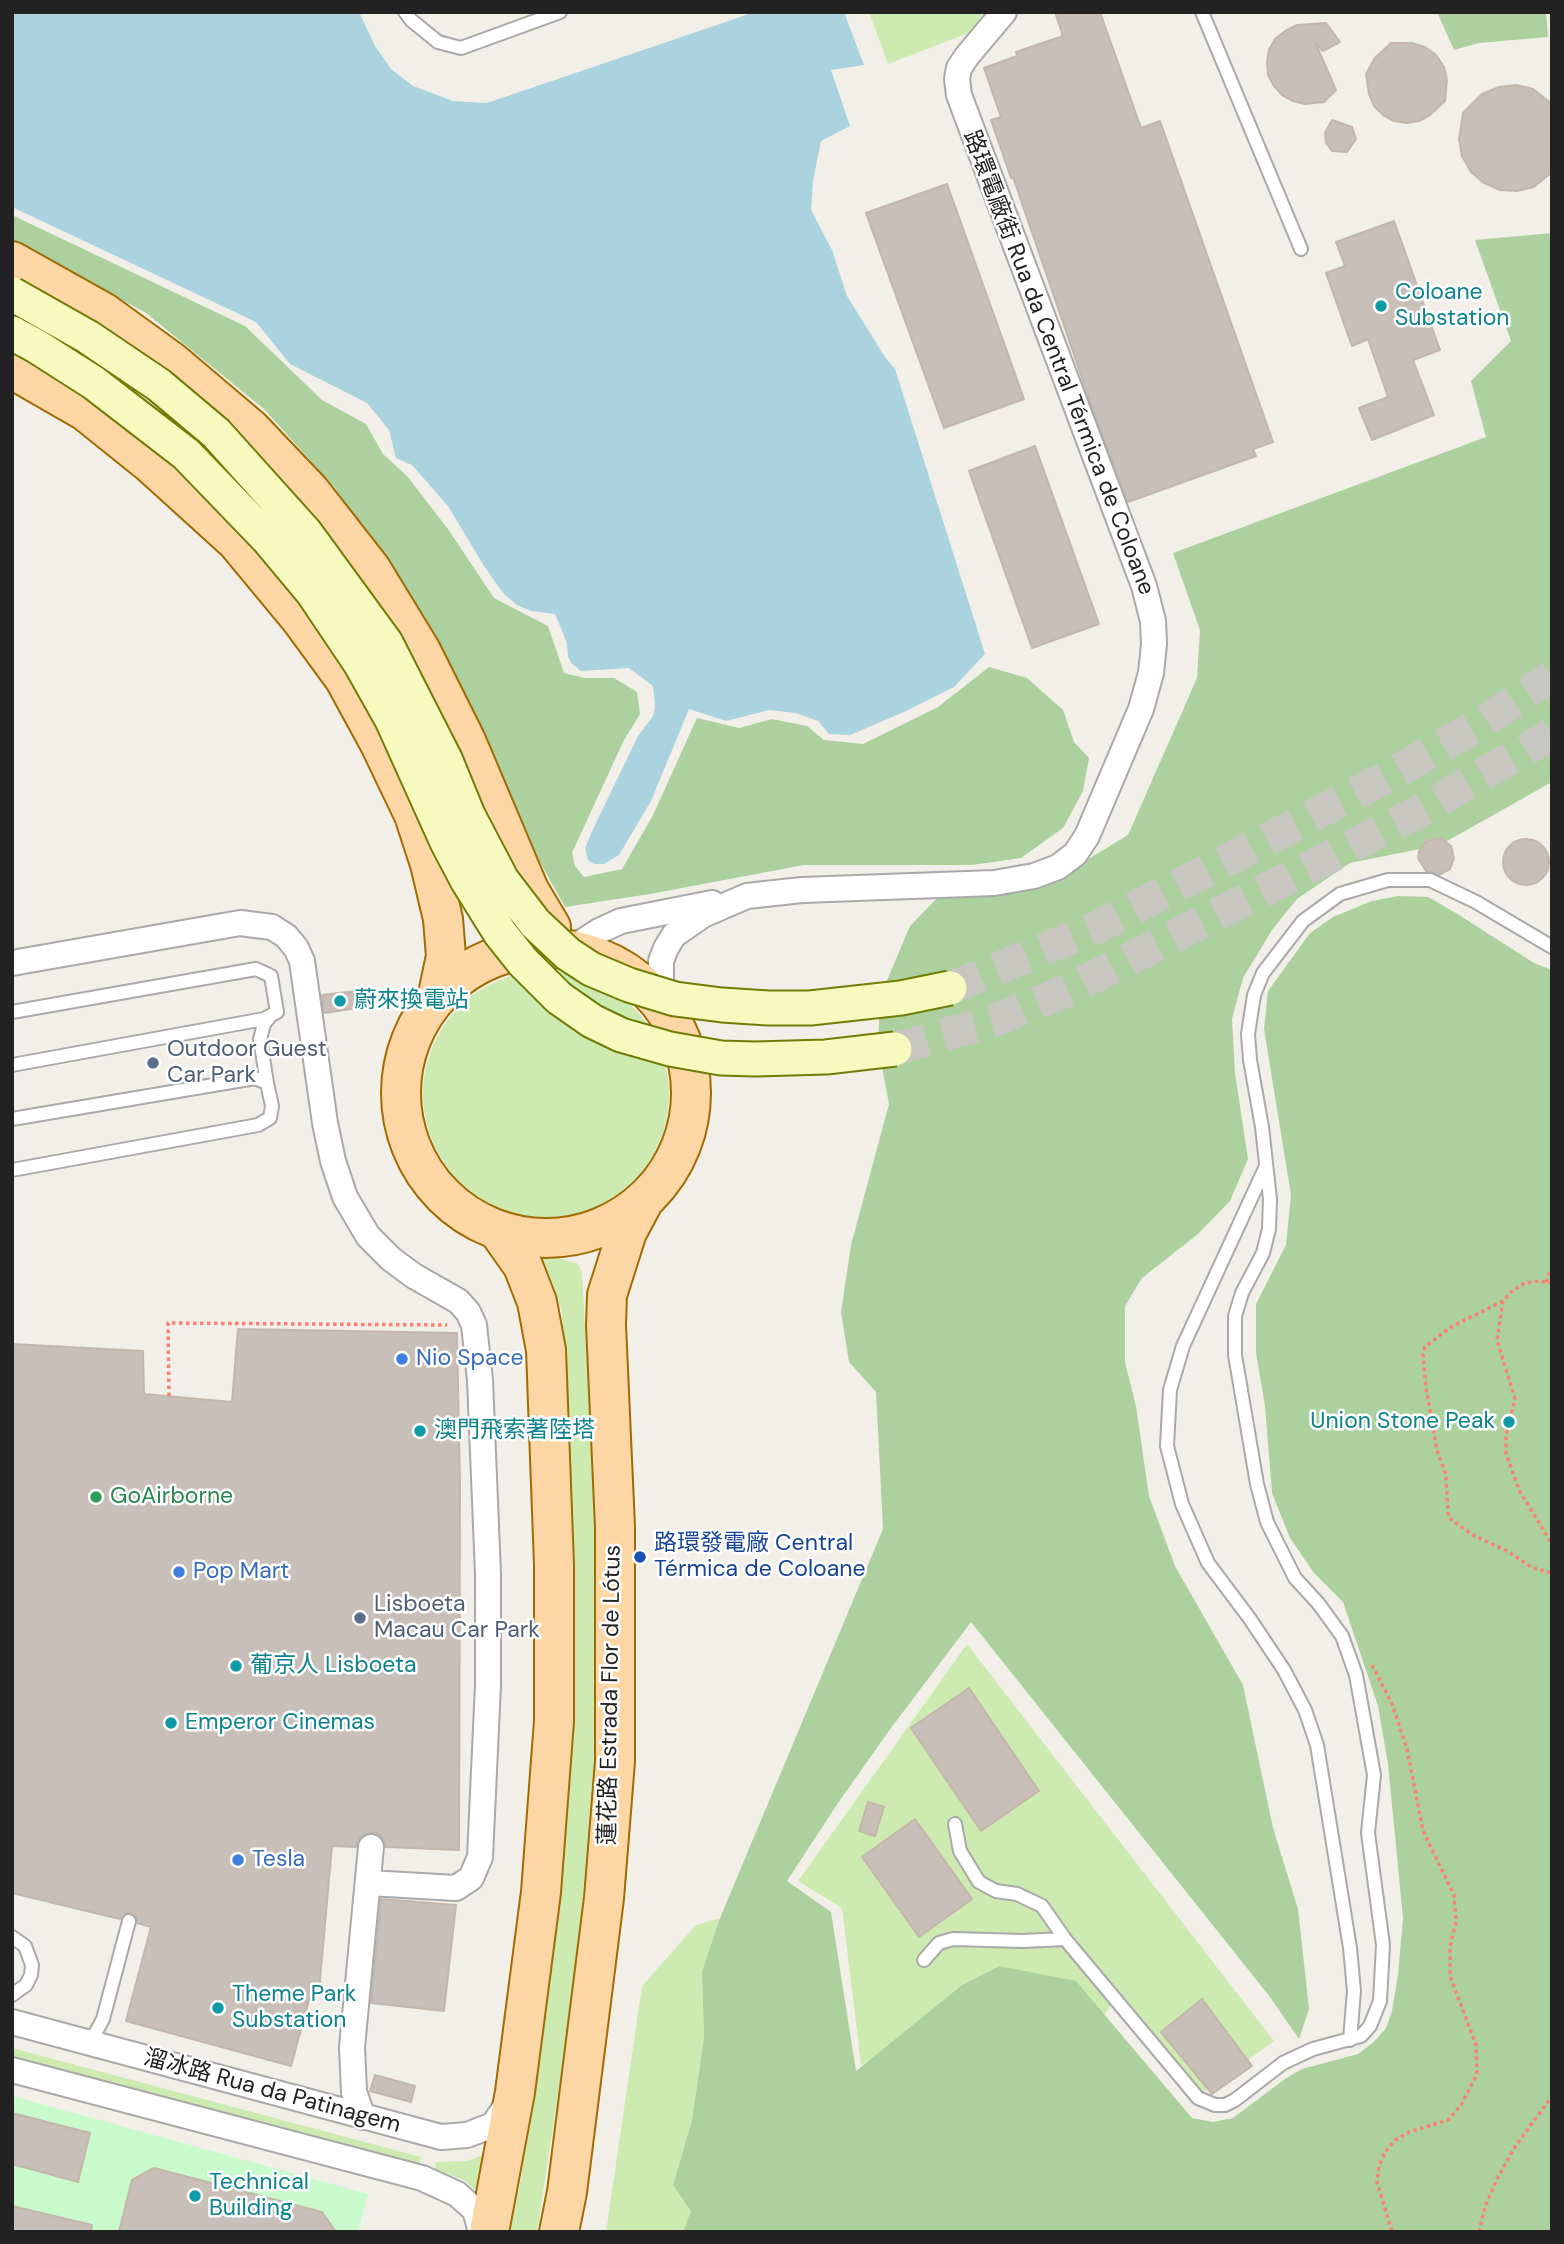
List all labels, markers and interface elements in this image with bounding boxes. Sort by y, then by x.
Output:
street label: 路環電廠街 Rua da Central Térmica de Coloane [956,127,1160,599]
place label: Coloane Substation [1395,279,1510,333]
marker: Coloane Substation [1373,298,1389,314]
place label: 蔚來換電站 [354,987,469,1015]
marker: 蔚來換電站 [332,993,348,1009]
place label: Outdoor Guest Car Park [167,1036,327,1090]
marker: Outdoor Guest Car Park [145,1055,161,1071]
place label: Nio Space [416,1345,524,1373]
marker: Nio Space [394,1351,410,1367]
place label: Union Stone Peak [1310,1408,1495,1436]
marker: Union Stone Peak [1501,1414,1517,1430]
place label: 澳門飛索著陸塔 [434,1417,595,1445]
marker: 澳門飛索著陸塔 [412,1423,428,1439]
place label: GoAirborne [110,1483,233,1511]
marker: GoAirborne [88,1489,104,1505]
place label: 路環發電廠 Central Térmica de Coloane [654,1530,865,1584]
street label: 蓮花路 Estrada Flor de Lótus [595,1545,627,1845]
marker: 路環發電廠 Central Térmica de Coloane [632,1549,648,1565]
place label: Pop Mart [193,1558,289,1586]
marker: Pop Mart [171,1564,187,1580]
place label: Lisboeta Macau Car Park [374,1591,540,1645]
marker: Lisboeta Macau Car Park [352,1610,368,1626]
place label: 葡京人 Lisboeta [250,1652,417,1680]
marker: 葡京人 Lisboeta [228,1658,244,1674]
place label: Emperor Cinemas [185,1709,375,1737]
marker: Emperor Cinemas [163,1715,179,1731]
place label: Tesla [252,1846,305,1874]
marker: Tesla [230,1852,246,1868]
place label: Theme Park Substation [232,1981,356,2035]
marker: Theme Park Substation [210,2000,226,2016]
street label: 溜冰路 Rua da Patinagem [141,2044,403,2140]
place label: Technical Building [209,2169,309,2223]
marker: Technical Building [187,2188,203,2204]

